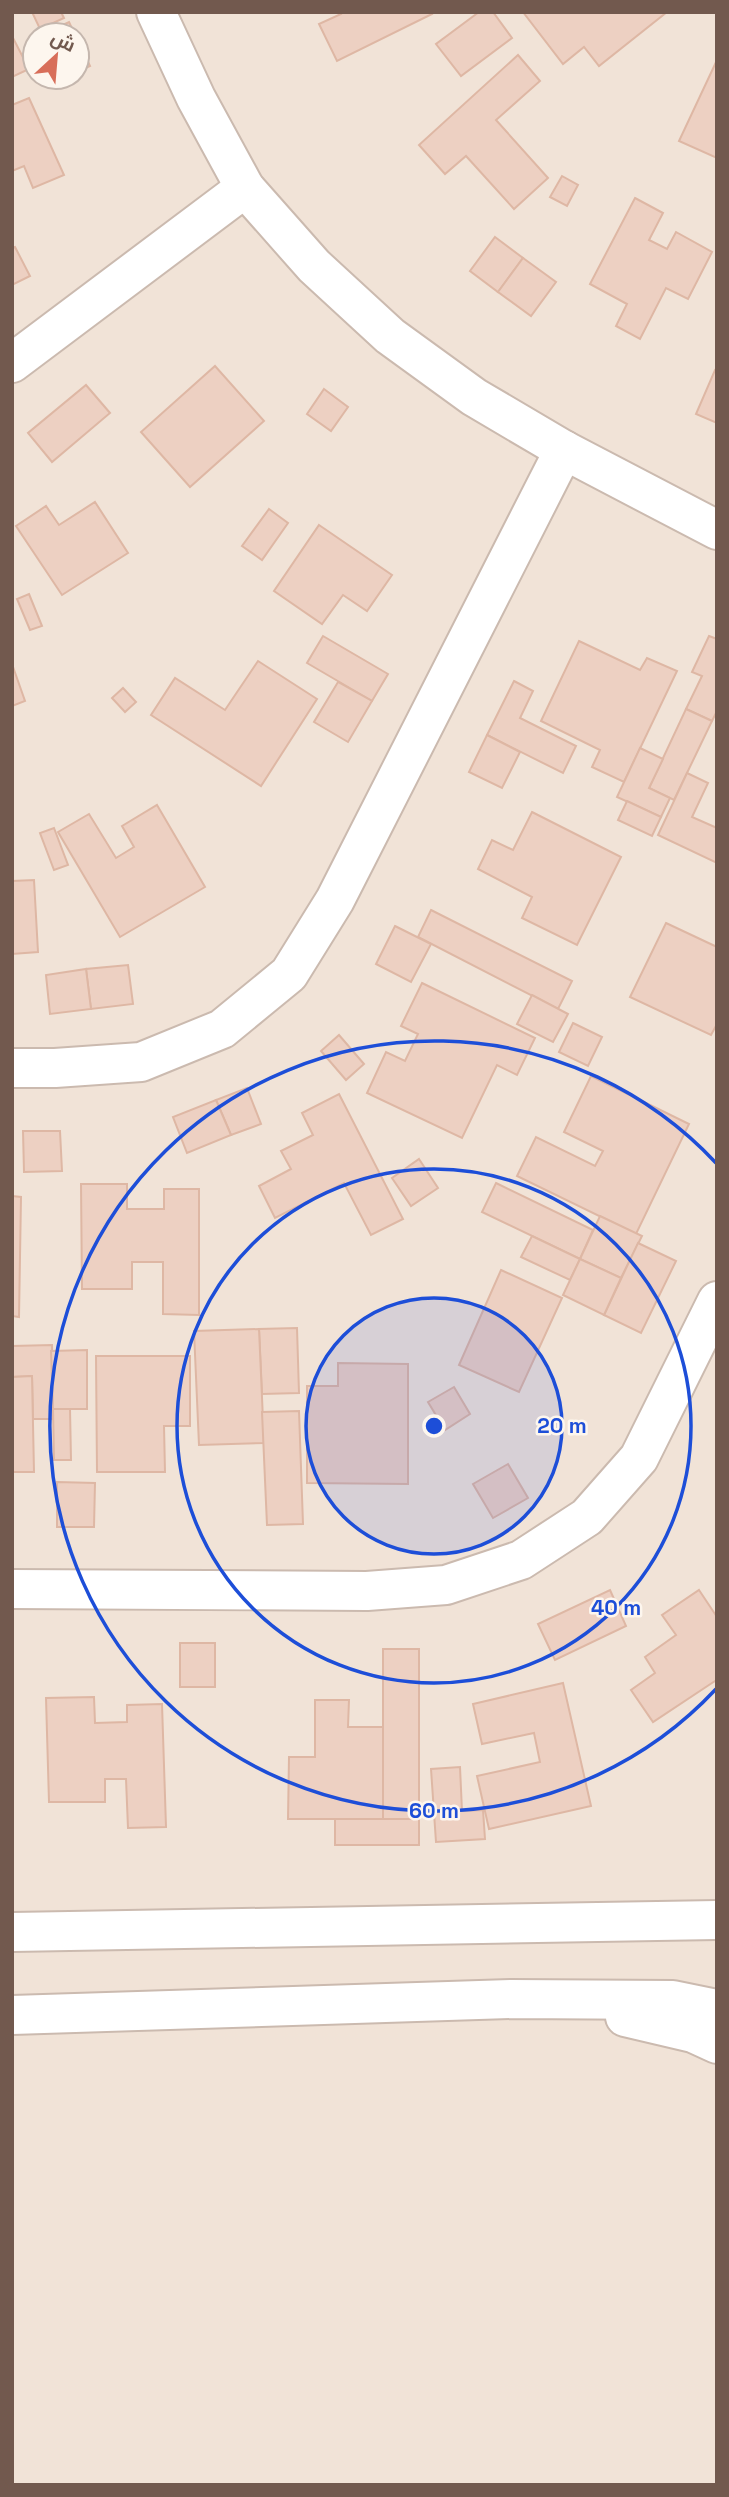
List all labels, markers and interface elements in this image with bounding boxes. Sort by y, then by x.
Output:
north arrow [21,21,91,91]
text: ش [47,25,80,58]
text: 20 m [537,1412,587,1439]
centre of rings [422,1414,446,1438]
text: 40 m [591,1594,641,1621]
text: 60 m [409,1797,459,1824]

